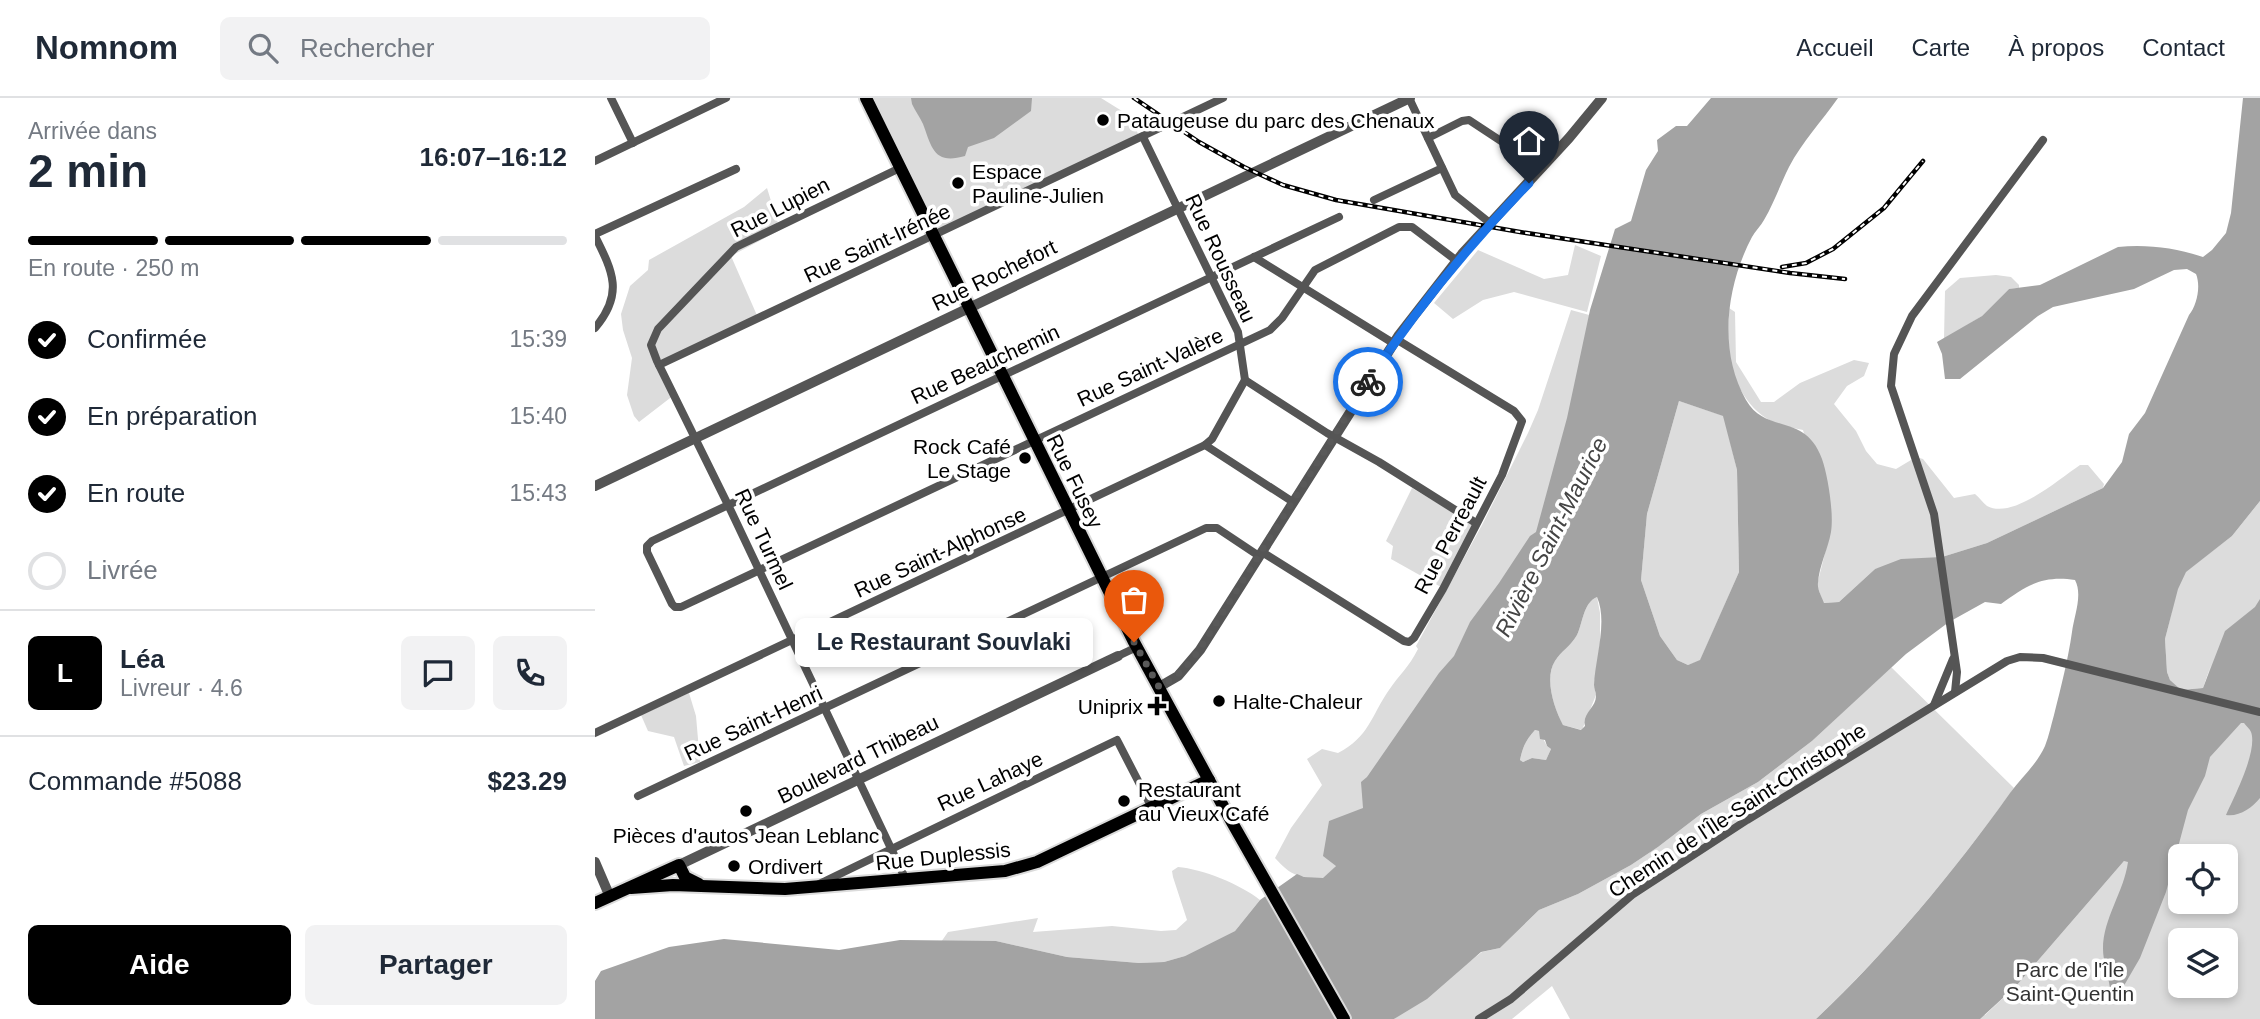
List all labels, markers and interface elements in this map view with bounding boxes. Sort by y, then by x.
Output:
search box [220,17,710,80]
text: Nomnom [35,29,178,66]
icon: search [244,29,282,67]
text: Rechercher [300,33,434,63]
text: Accueil [1796,34,1874,61]
text: Carte [1912,34,1970,61]
text: À propos [2008,34,2104,61]
text: Contact [2142,34,2225,61]
place label: Pataugeuse du parc des Chenaux [1117,109,1435,132]
pin [1499,111,1559,183]
marker: Pataugeuse du parc des Chenaux [1095,112,1111,128]
text: Arrivée dans [28,118,157,144]
icon: home [1510,122,1548,160]
text: 16:07–16:12 [420,142,567,172]
text: 2 min [28,145,148,197]
place label: Espace Pauline-Julien [972,160,1104,207]
street label: Rue Lupien [727,172,833,242]
marker: Espace Pauline-Julien [950,175,966,191]
street label: Rue Rousseau [1181,190,1261,326]
street label: Rue Saint-Irénée [800,199,954,287]
street label: Rue Rochefort [928,235,1060,315]
text: En route · 250 m [28,255,199,281]
street label: Rue Beauchemin [907,320,1063,408]
icon: check [28,321,66,359]
street label: Rue Saint-Valère [1073,323,1227,411]
text: Confirmée [87,324,207,354]
text: 15:39 [509,326,567,352]
courier [1333,347,1403,417]
icon: bike [1349,363,1387,401]
icon: check [28,398,66,436]
text: En préparation [87,401,258,431]
text: 15:40 [509,403,567,429]
street label: Rue Fusey [1042,430,1108,532]
water label: Rivière Saint-Maurice [1490,433,1612,641]
place label: Rock Café Le Stage [913,435,1011,482]
marker: Rock Café Le Stage [1017,450,1033,466]
street label: Rue Perreault [1409,472,1491,598]
icon: check [28,475,66,513]
text: En route [87,478,185,508]
text: 15:43 [509,480,567,506]
street label: Rue Turmel [731,485,797,593]
street label: Rue Saint-Alphonse [850,502,1030,602]
text: Livrée [87,555,158,585]
pin [1104,570,1164,642]
icon: bag [1115,581,1153,619]
callout: Le Restaurant Souvlaki [795,618,1092,666]
text: Le Restaurant Souvlaki [817,629,1071,655]
button: chat [401,636,475,710]
button: phone [493,636,567,710]
text: Léa [120,644,165,674]
text: L [57,658,73,688]
text: Livreur · 4.6 [120,675,243,701]
street label: Rue Saint-Henri [680,681,826,765]
place label: Halte-Chaleur [1233,690,1363,713]
marker: Halte-Chaleur [1211,693,1227,709]
place label: Uniprix [1078,695,1143,718]
marker: Uniprix [1149,698,1165,714]
street label: Boulevard Thibeau [774,710,942,808]
street label: Chemin de l'Île-Saint-Christophe [1604,718,1870,902]
street label: Rue Lahaye [934,747,1046,815]
text: Commande #5088 [28,766,242,796]
text: $23.29 [487,766,567,796]
place label: Restaurant au Vieux Café [1138,778,1270,825]
marker: Restaurant au Vieux Café [1116,793,1132,809]
marker: Pièces d'autos Jean Leblanc [738,803,754,819]
place label: Pièces d'autos Jean Leblanc [613,824,879,847]
street label: Rue Duplessis [874,837,1012,875]
map controls [2168,844,2238,998]
button: locate [2168,844,2238,914]
place label: Ordivert [748,855,823,878]
marker: Ordivert [726,858,742,874]
button: Aide [28,925,291,1005]
button: Partager [305,925,567,1005]
button: layers [2168,928,2238,998]
park label: Parc de l'île Saint-Quentin [2006,958,2134,1005]

